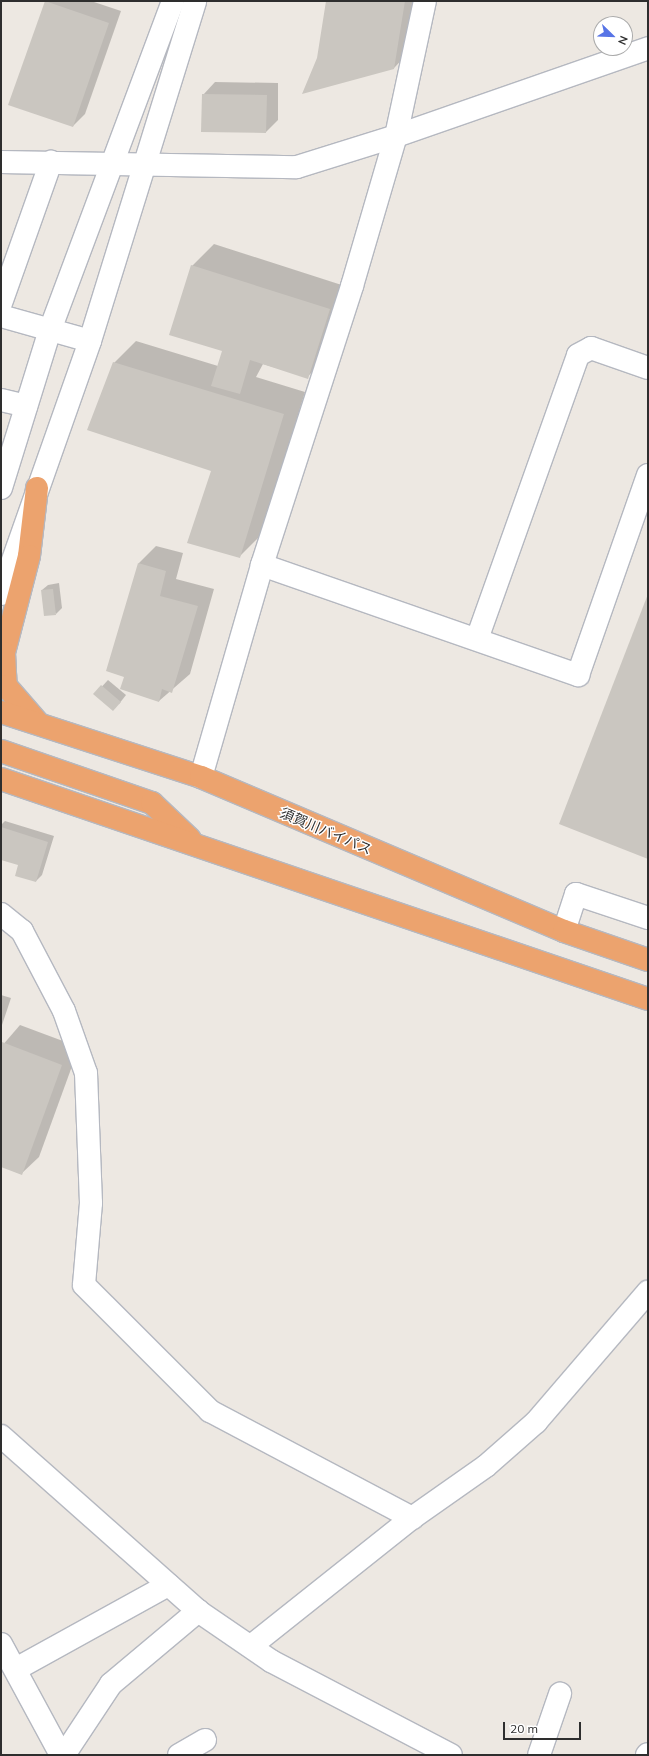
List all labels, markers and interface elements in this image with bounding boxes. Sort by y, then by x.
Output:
north arrow [593,16,633,56]
text: N [615,34,631,47]
street label: 須賀川バイパス [278,804,374,858]
scale bar [505,1714,583,1740]
text: 20 m [510,1721,538,1736]

